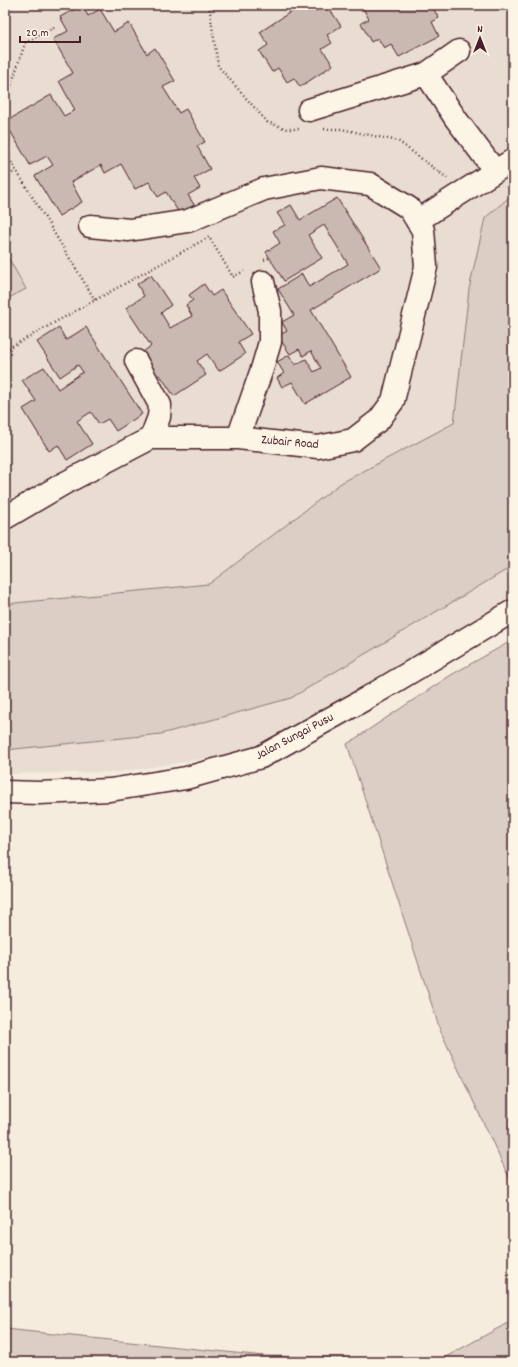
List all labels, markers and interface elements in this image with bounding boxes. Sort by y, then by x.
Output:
scale bar [20,18,80,44]
north arrow [460,18,500,58]
text: N [477,22,483,38]
text: 20 m [26,25,49,42]
street label: Zubair Road [261,431,319,455]
street label: Jalan Sungai Pusu [253,708,337,766]

